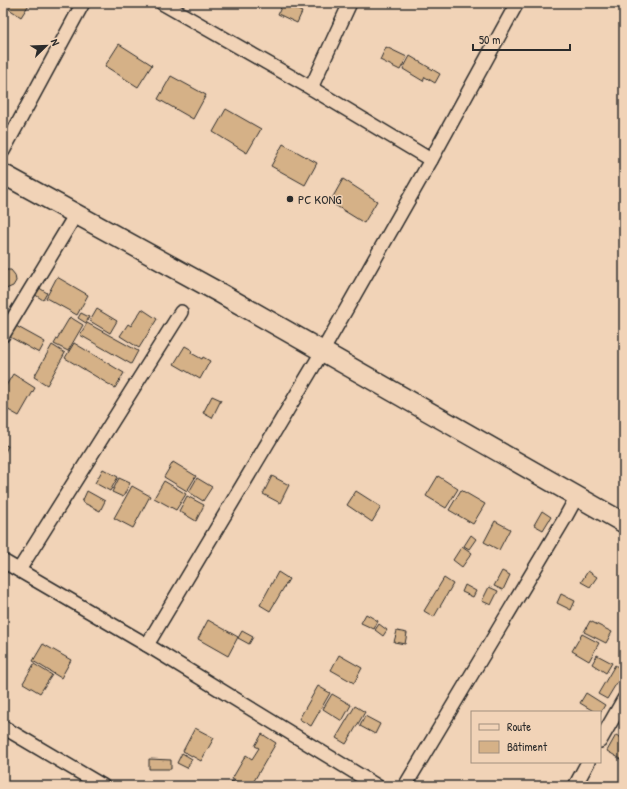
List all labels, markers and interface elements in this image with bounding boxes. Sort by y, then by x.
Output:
north arrow [26,26,66,66]
scale bar [473,26,570,52]
text: 50 m [479,31,500,48]
text: N [48,37,63,48]
place label: PC KONG [298,190,342,208]
marker: PC KONG [285,194,295,204]
legend [471,711,601,763]
text: Route [507,718,531,735]
text: Bâtiment [507,738,548,755]

